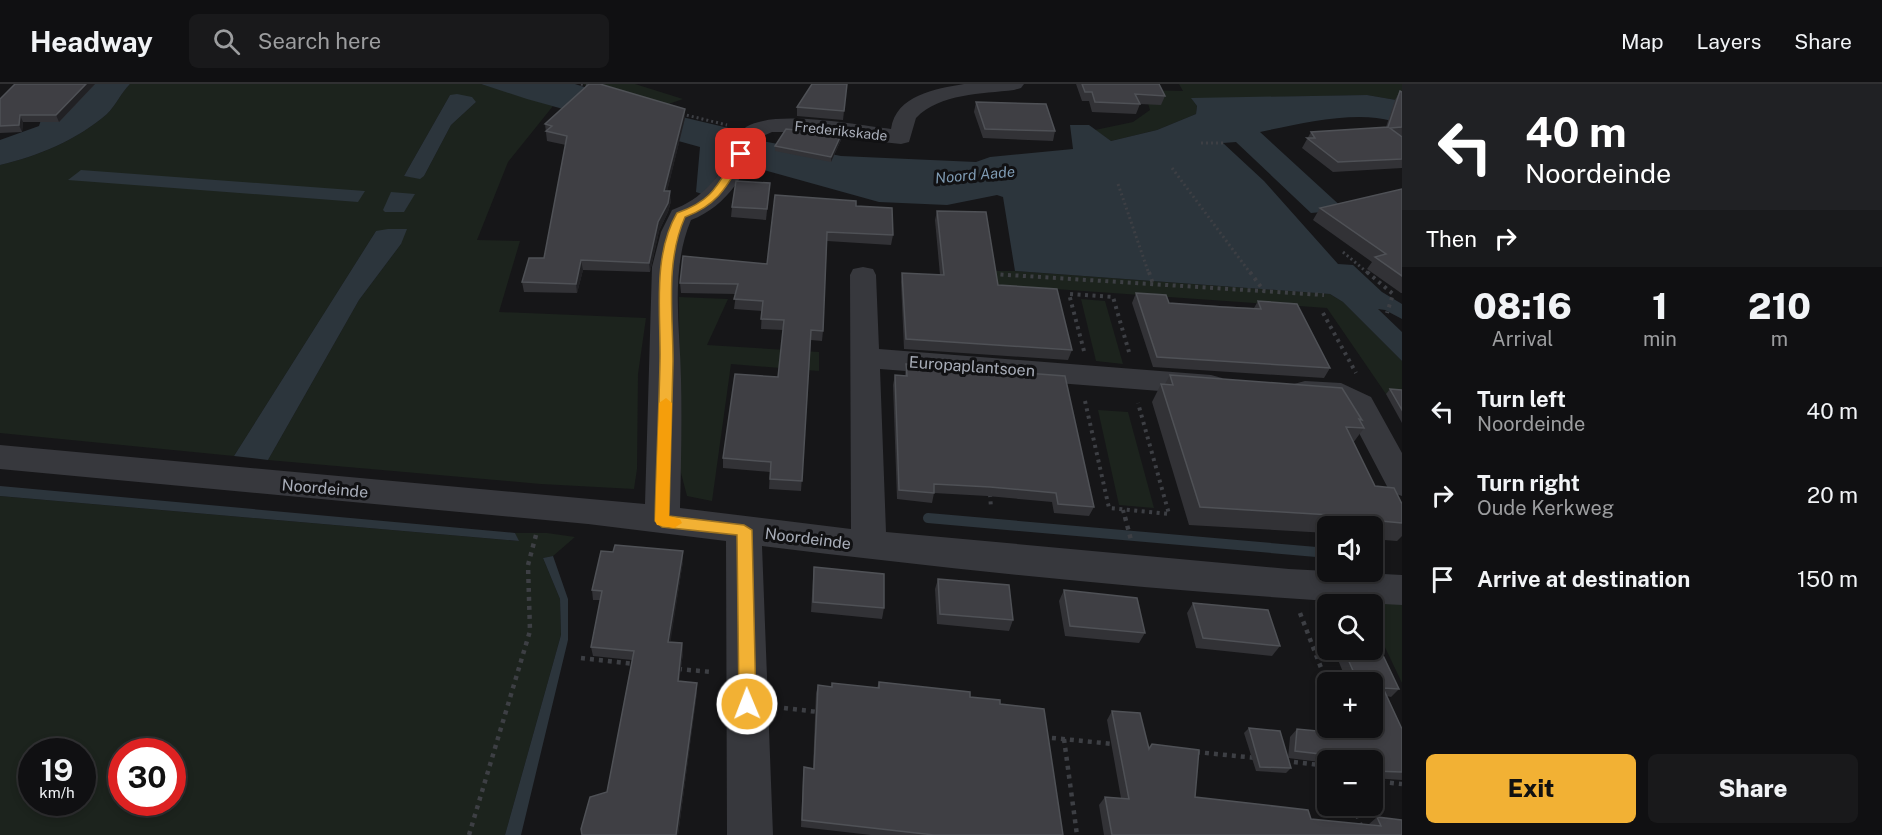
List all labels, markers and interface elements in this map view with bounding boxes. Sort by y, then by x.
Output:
search box [189,14,609,68]
text: Headway [30,25,153,58]
icon: search [210,25,243,58]
text: Search here [258,28,381,54]
text: Map [1621,29,1664,54]
text: Layers [1697,29,1761,54]
text: Share [1794,29,1852,54]
text: 40 m [1525,107,1627,156]
icon: left [1426,108,1504,186]
street label: Frederikskade [794,118,888,144]
pin [715,128,766,179]
icon: arrive [724,137,757,170]
text: Noordeinde [1525,157,1671,189]
water label: Noord Aade [934,163,1016,186]
icon: right [1489,222,1522,255]
text: Then [1426,226,1477,252]
text: 08:16 [1473,285,1572,327]
text: 1 [1652,285,1668,327]
text: 210 [1748,285,1811,327]
text: Arrival [1492,327,1553,351]
text: min [1643,327,1677,351]
text: m [1771,327,1788,351]
street label: Europaplantsoen [908,353,1036,380]
text: Turn left [1477,386,1566,412]
icon: left [1426,395,1459,428]
text: 40 m [1806,398,1858,424]
text: Noordeinde [1477,412,1585,436]
text: Turn right [1477,470,1580,496]
street label: Noordeinde [281,475,369,502]
icon: right [1426,479,1459,512]
text: 20 m [1807,482,1858,508]
text: Oude Kerkweg [1477,496,1614,520]
map controls [1317,516,1383,816]
button: sound [1317,516,1383,582]
street label: Noordeinde [764,524,852,553]
icon: arrive [1426,563,1459,596]
text: Arrive at destination [1477,566,1690,592]
text: 150 m [1797,566,1858,592]
button: search [1317,594,1383,660]
position arrow [715,672,779,736]
button: + [1317,672,1383,738]
speed limit sign: 30 [108,738,186,816]
button: − [1317,750,1383,816]
text: 19 [41,752,73,788]
button: Exit [1426,754,1636,823]
button: Share [1648,754,1858,823]
text: km/h [39,784,75,801]

